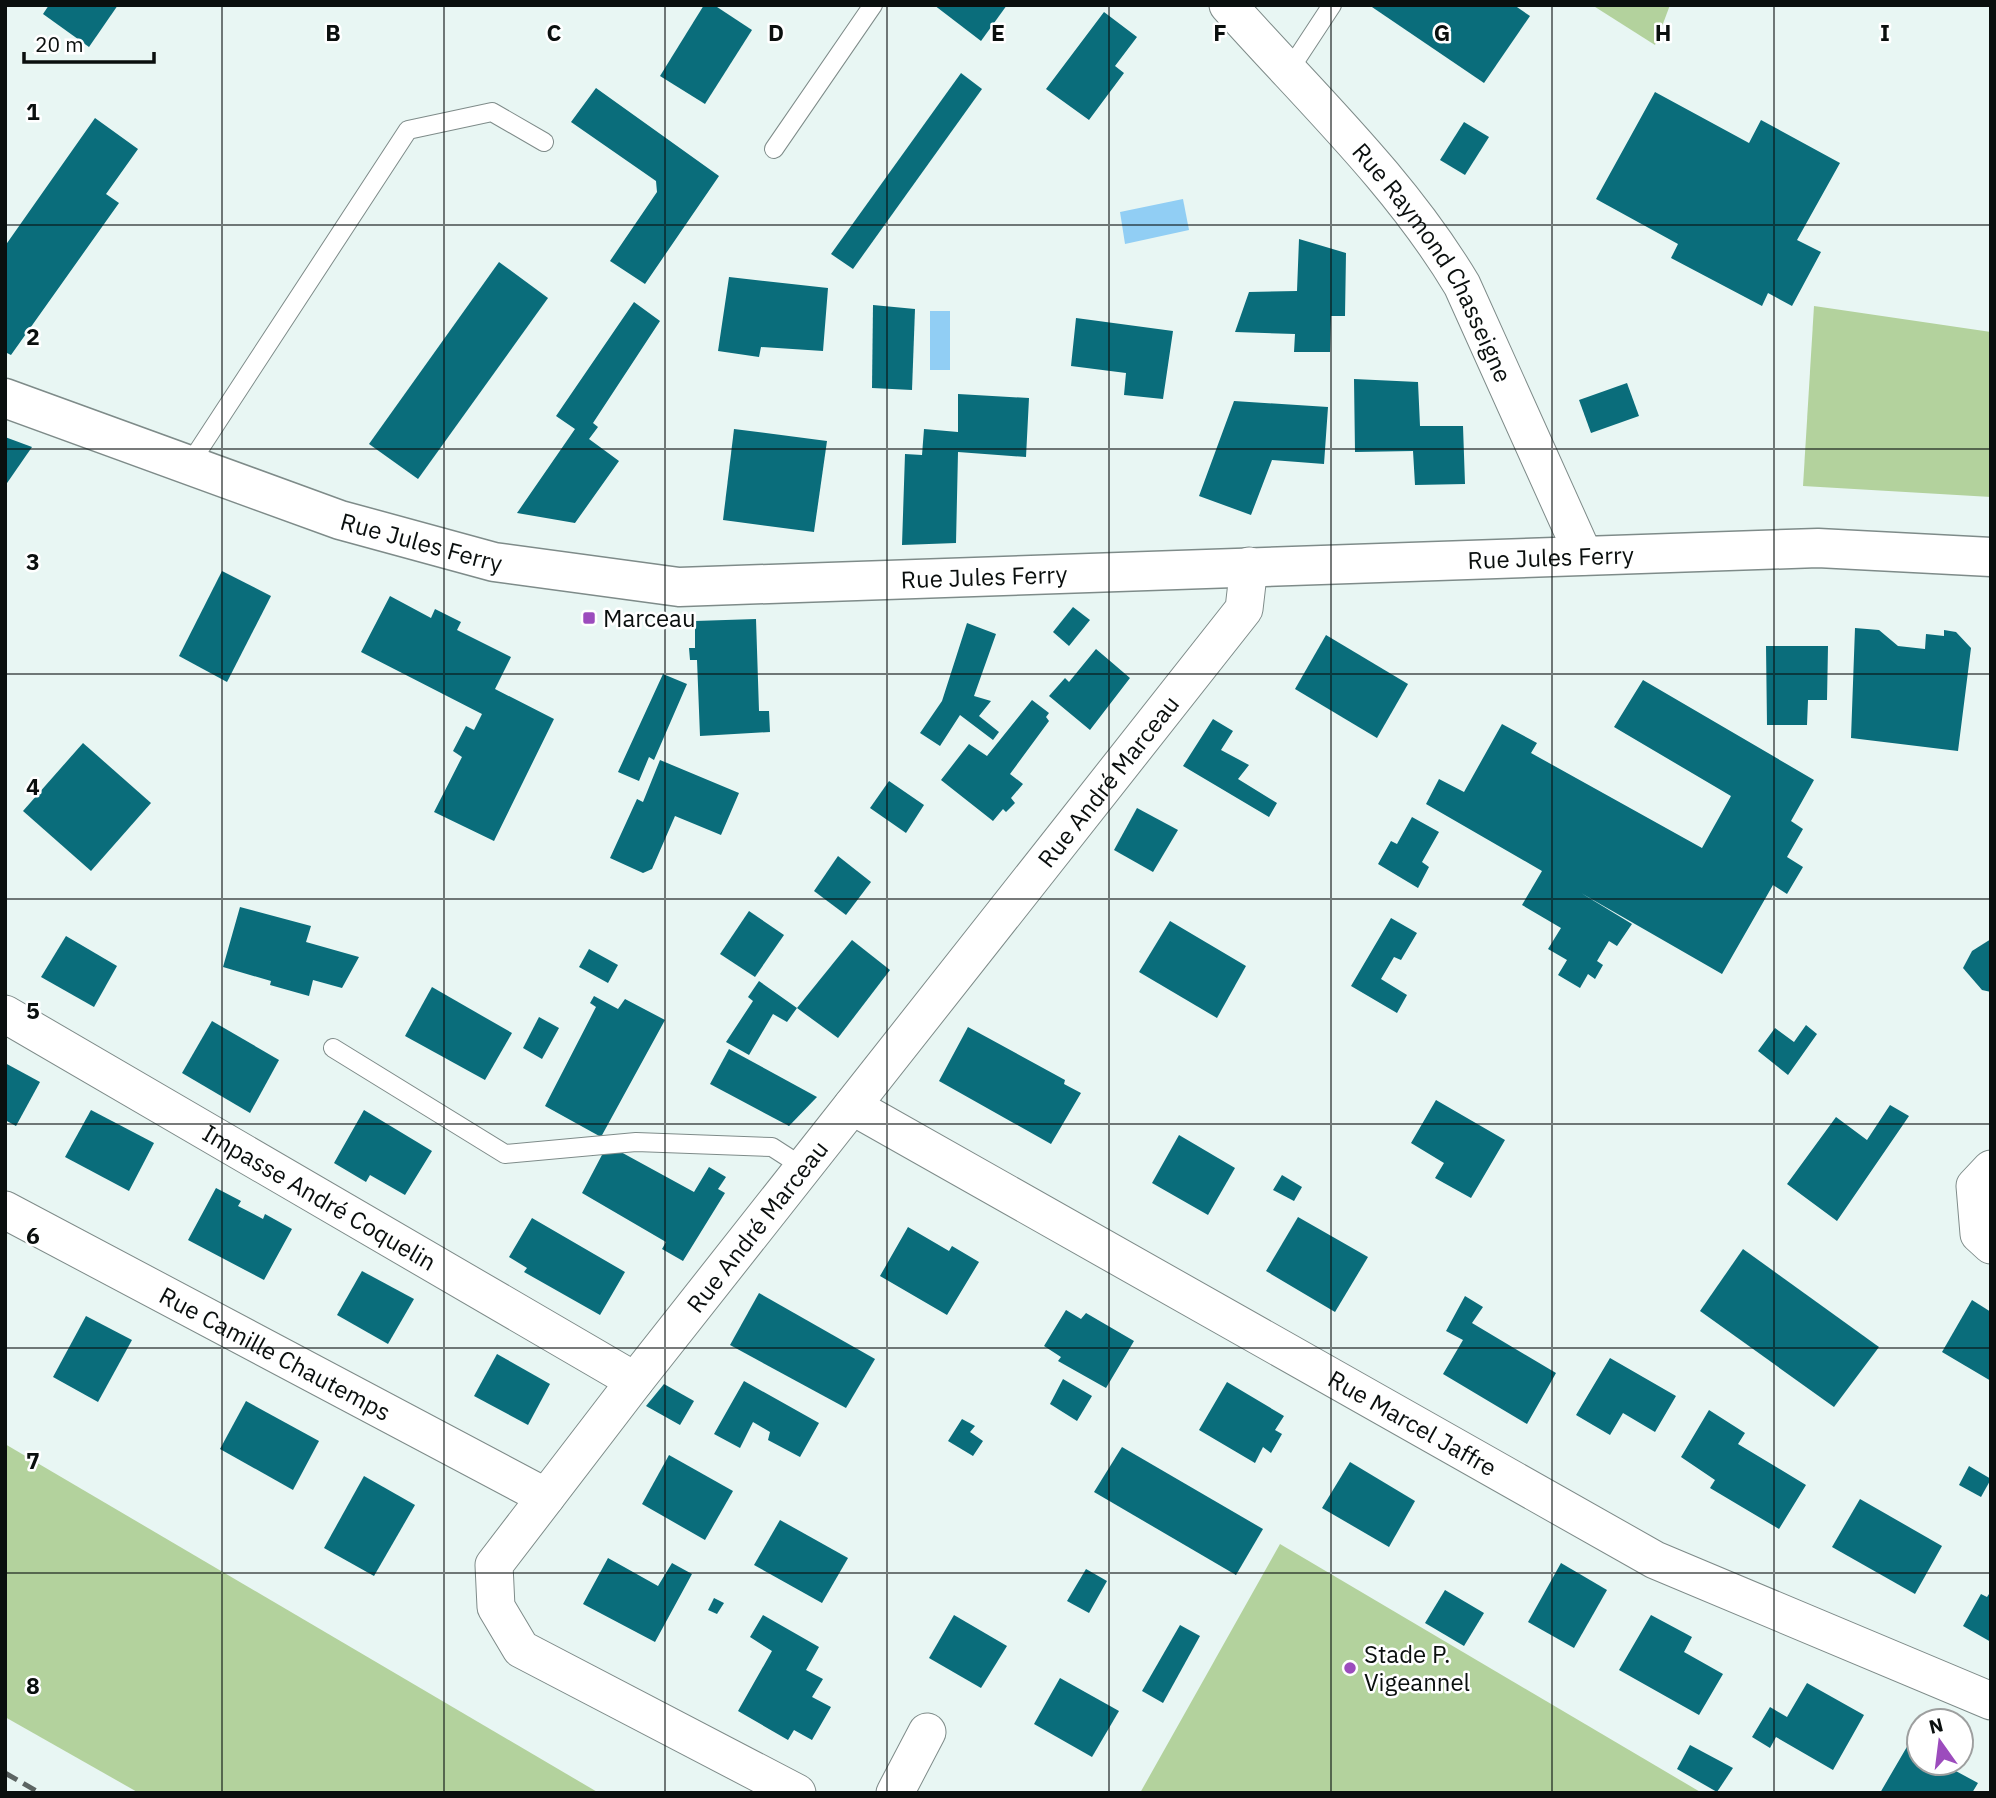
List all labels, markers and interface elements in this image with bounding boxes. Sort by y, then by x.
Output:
text: B [325,17,341,47]
text: C [547,17,562,47]
text: D [768,17,784,47]
text: E [991,17,1005,47]
text: F [1213,17,1227,47]
text: G [1434,17,1450,47]
text: H [1655,17,1671,47]
text: I [1880,17,1890,47]
scale bar [24,21,154,65]
text: 20 m [35,30,84,58]
text: 1 [26,96,40,126]
street label: Rue Raymond Chasseigne [1346,136,1520,387]
text: 2 [26,321,40,351]
street label: Rue Jules Ferry [337,505,504,579]
street label: Rue Jules Ferry [1467,538,1635,576]
text: 3 [26,546,40,576]
street label: Rue Jules Ferry [900,558,1068,595]
place label: Marceau [603,602,696,634]
marker: Marceau [581,610,597,626]
street label: Rue André Marceau [1030,688,1186,874]
text: 4 [26,771,40,801]
text: 5 [26,995,40,1025]
street label: Impasse André Coquelin [197,1117,442,1278]
street label: Rue André Marceau [679,1134,835,1319]
text: 6 [26,1220,40,1250]
street label: Rue Camille Chautemps [154,1279,397,1428]
street label: Rue Marcel Jaffre [1323,1363,1503,1483]
text: 7 [26,1445,40,1475]
place label: Stade P. Vigeannel [1364,1638,1470,1698]
marker: Stade P. Vigeannel [1342,1660,1358,1676]
text: 8 [26,1670,40,1700]
north arrow [1905,1707,1975,1777]
text: N [1926,1712,1945,1739]

